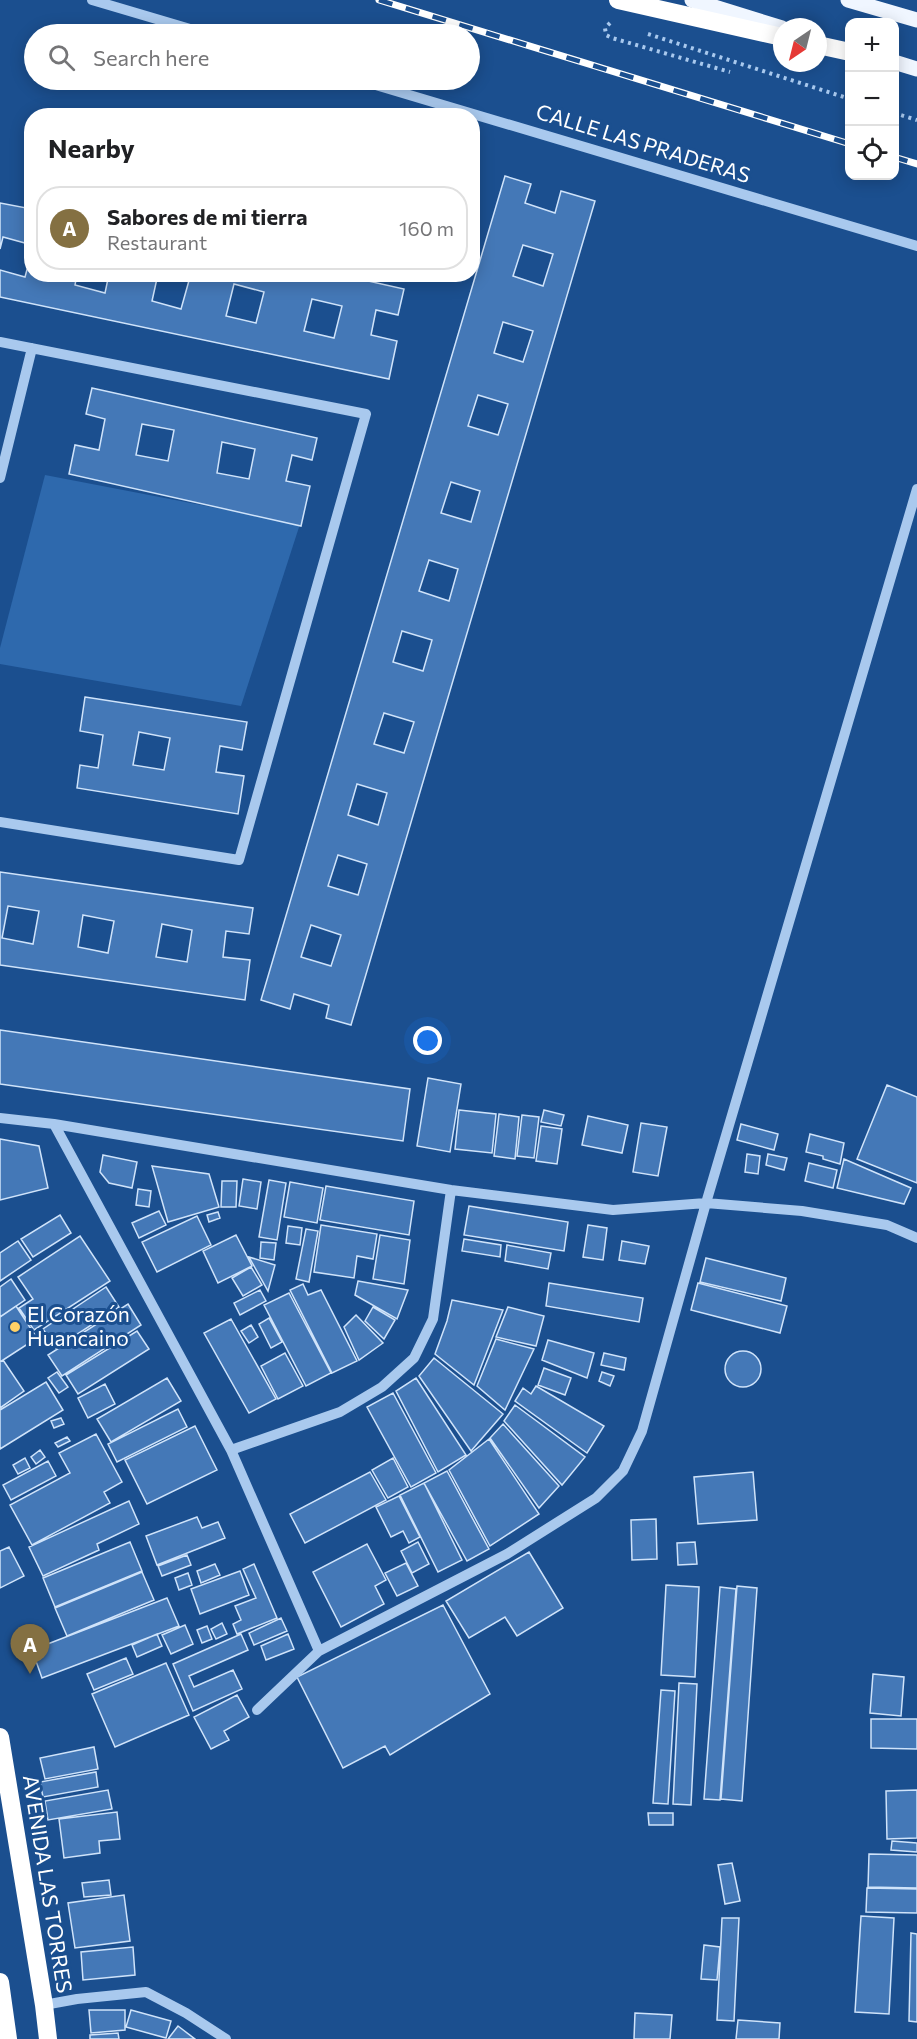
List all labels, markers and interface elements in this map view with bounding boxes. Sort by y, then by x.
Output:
north arrow [773,18,827,72]
map controls [845,18,899,180]
button: + [845,18,899,72]
search box [24,24,480,90]
icon: search [45,41,78,74]
text: Search here [93,44,209,71]
button: − [845,72,899,126]
street label: CALLE LAS PRADERAS [533,98,754,187]
button: locate [845,126,899,180]
text: Nearby [48,132,135,163]
text: Sabores de mi tierra [107,203,308,230]
text: A [62,216,77,240]
text: 160 m [399,216,454,240]
text: Restaurant [107,230,207,254]
your location [413,1026,442,1055]
place label: El Corazón Huancaino [27,1301,130,1350]
marker: El Corazón Huancaino [8,1320,22,1334]
pin: A [10,1624,50,1674]
street label: AVENIDA LAS TORRES [19,1773,78,1995]

